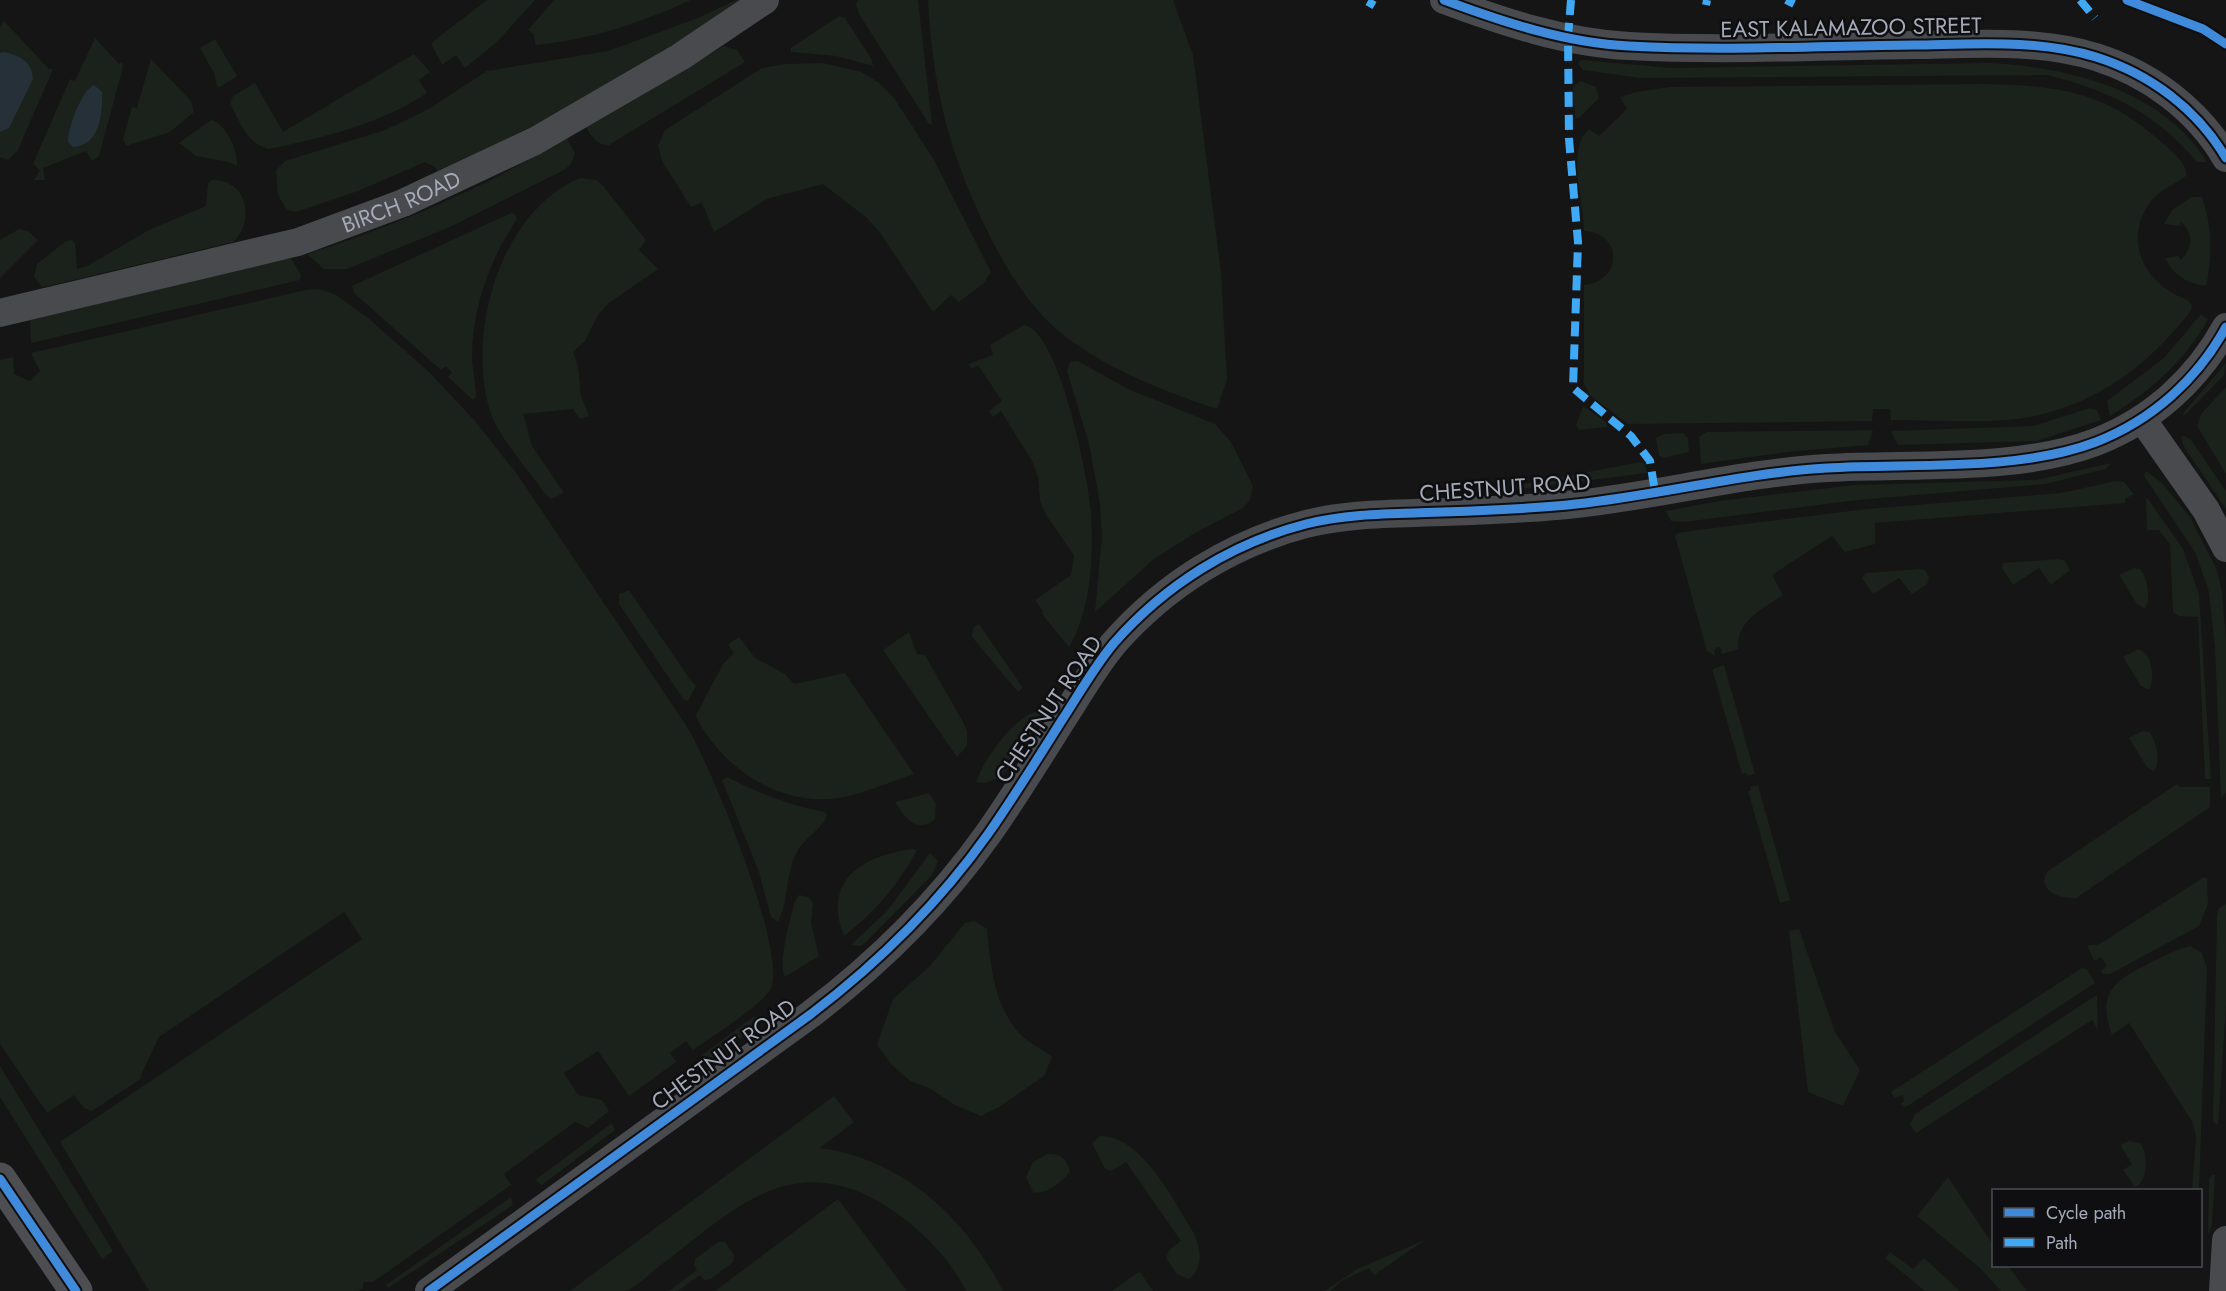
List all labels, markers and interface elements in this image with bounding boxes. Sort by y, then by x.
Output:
street label: EAST KALAMAZOO STREET [1720,9,1983,45]
street label: BIRCH ROAD [337,162,466,240]
street label: CHESTNUT ROAD [1418,465,1592,509]
street label: CHESTNUT ROAD [987,629,1109,789]
street label: CHESTNUT ROAD [644,991,802,1117]
legend [1992,1189,2202,1267]
text: Cycle path [2046,1200,2126,1226]
text: Path [2046,1230,2078,1256]

